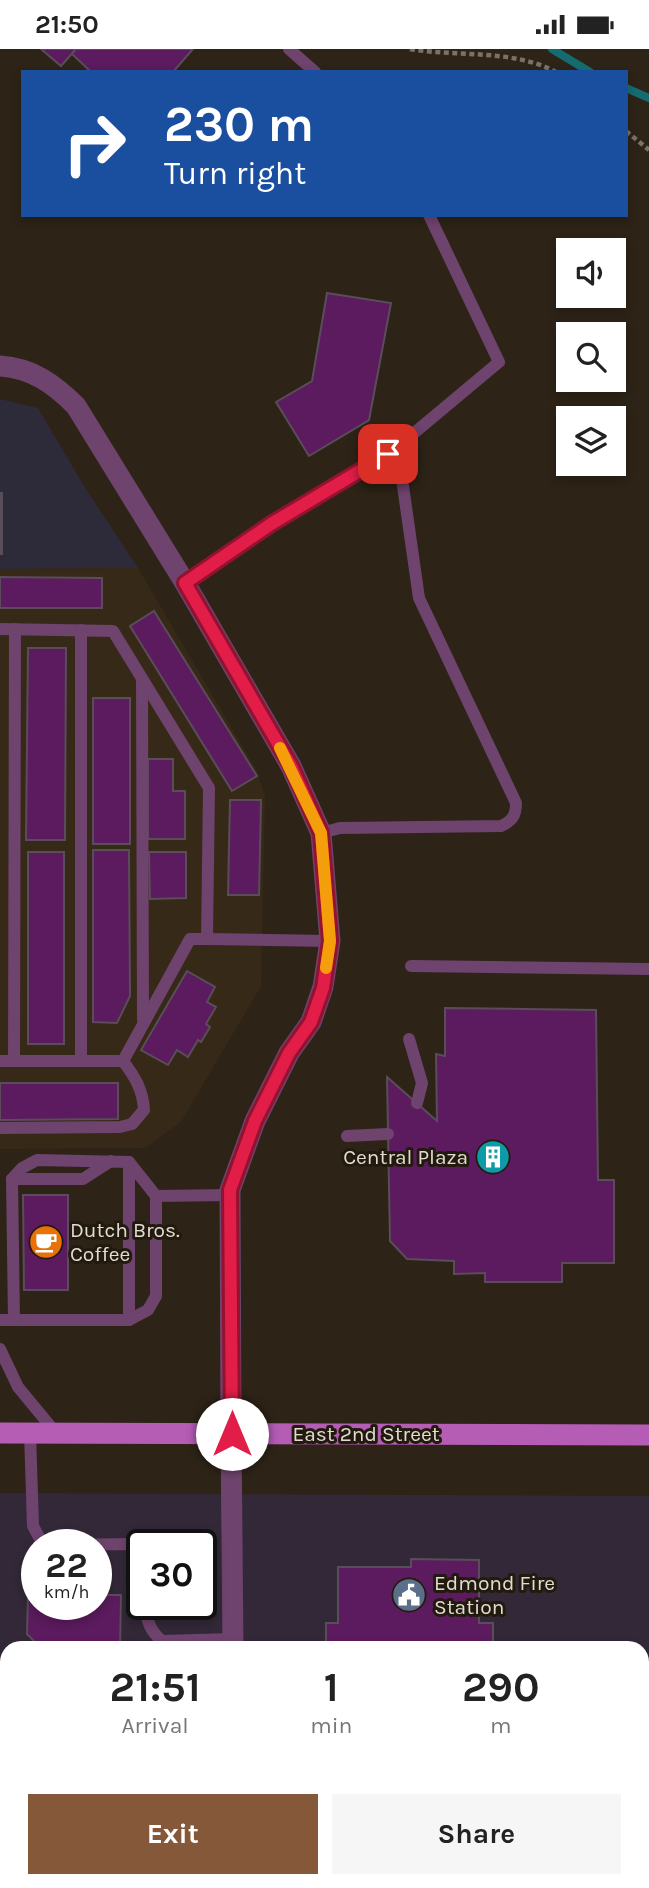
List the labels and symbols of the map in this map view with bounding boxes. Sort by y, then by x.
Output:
pin [358,424,418,484]
building icon: Central Plaza [474,1138,512,1176]
place label: Central Plaza [343,1145,468,1169]
place label: Dutch Bros. Coffee [70,1218,180,1266]
cafe icon: Dutch Bros. Coffee [27,1223,65,1261]
position arrow [195,1397,269,1471]
street label: East 2nd Street [292,1422,440,1446]
speed limit sign: 30 [126,1529,217,1620]
place label: Edmond Fire Station [434,1571,555,1619]
public building icon: Edmond Fire Station [390,1576,428,1614]

